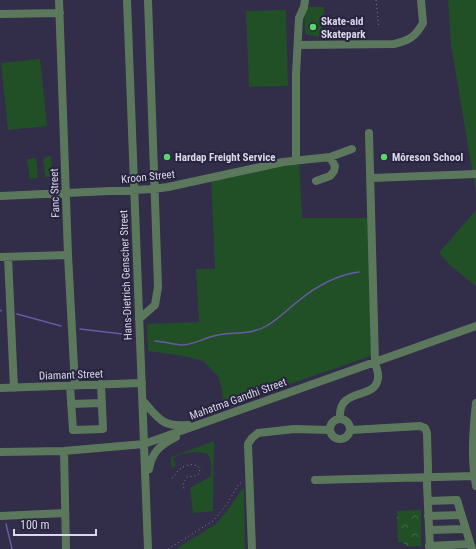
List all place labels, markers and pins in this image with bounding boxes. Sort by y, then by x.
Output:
place label: Skate-aid Skatepark [321,15,366,41]
marker: Skate-aid Skatepark [308,22,318,32]
place label: Hardap Freight Service [175,151,276,164]
place label: Môreson School [392,151,463,164]
marker: Hardap Freight Service [162,152,172,162]
marker: Môreson School [379,152,389,162]

